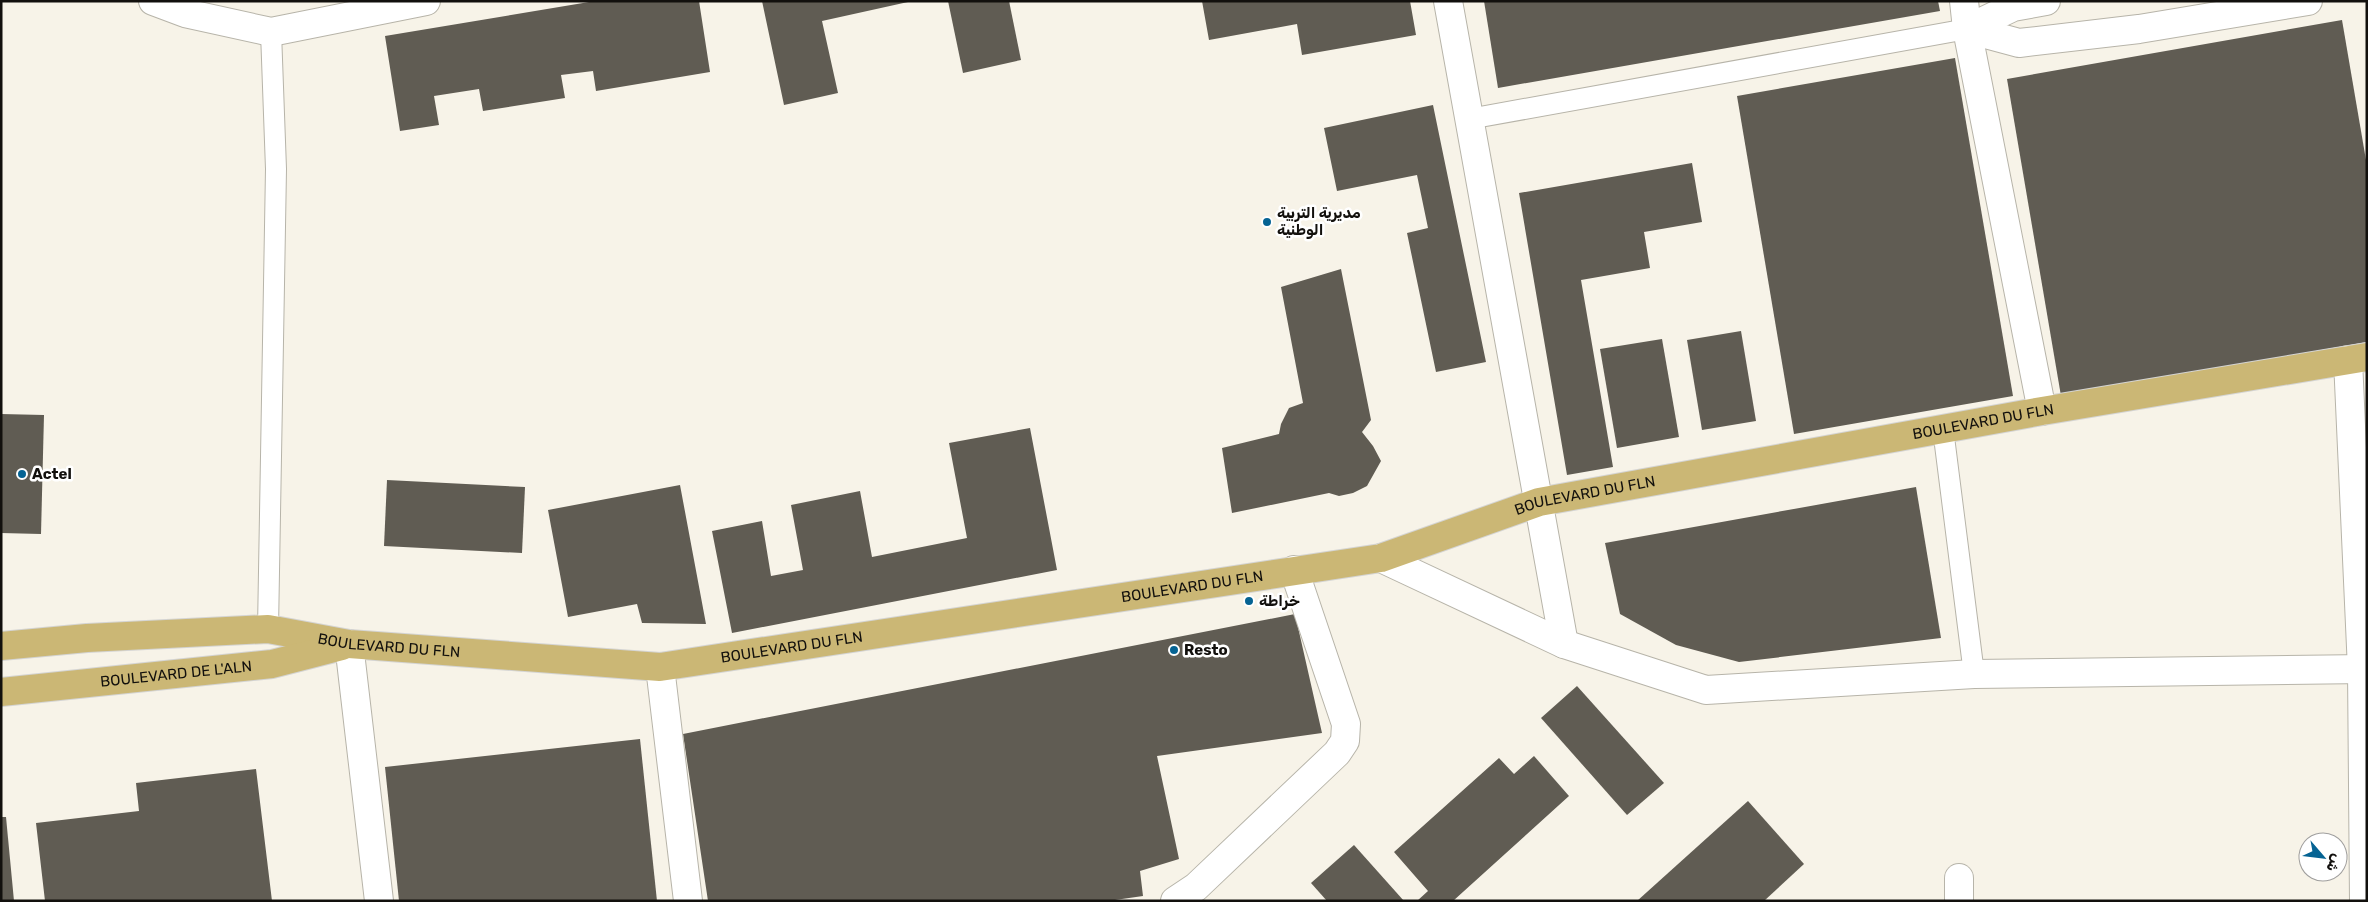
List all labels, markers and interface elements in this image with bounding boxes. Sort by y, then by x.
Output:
place label: مديرية التربية الوطنية [1277,204,1361,239]
marker: مديرية التربية الوطنية [1261,216,1273,228]
street label: BOULEVARD DU FLN [1911,400,2055,443]
place label: Actel [32,465,72,483]
marker: Actel [16,468,28,480]
street label: BOULEVARD DU FLN [1512,472,1657,519]
street label: BOULEVARD DU FLN [1120,567,1264,606]
place label: خراطة [1259,592,1300,610]
marker: خراطة [1243,595,1255,607]
street label: BOULEVARD DU FLN [719,627,864,667]
street label: BOULEVARD DU FLN [316,629,461,661]
place label: Resto [1184,641,1228,659]
marker: Resto [1168,644,1180,656]
street label: BOULEVARD DE L'ALN [99,657,253,691]
north arrow [2298,832,2348,882]
text: ش [2322,851,2346,875]

